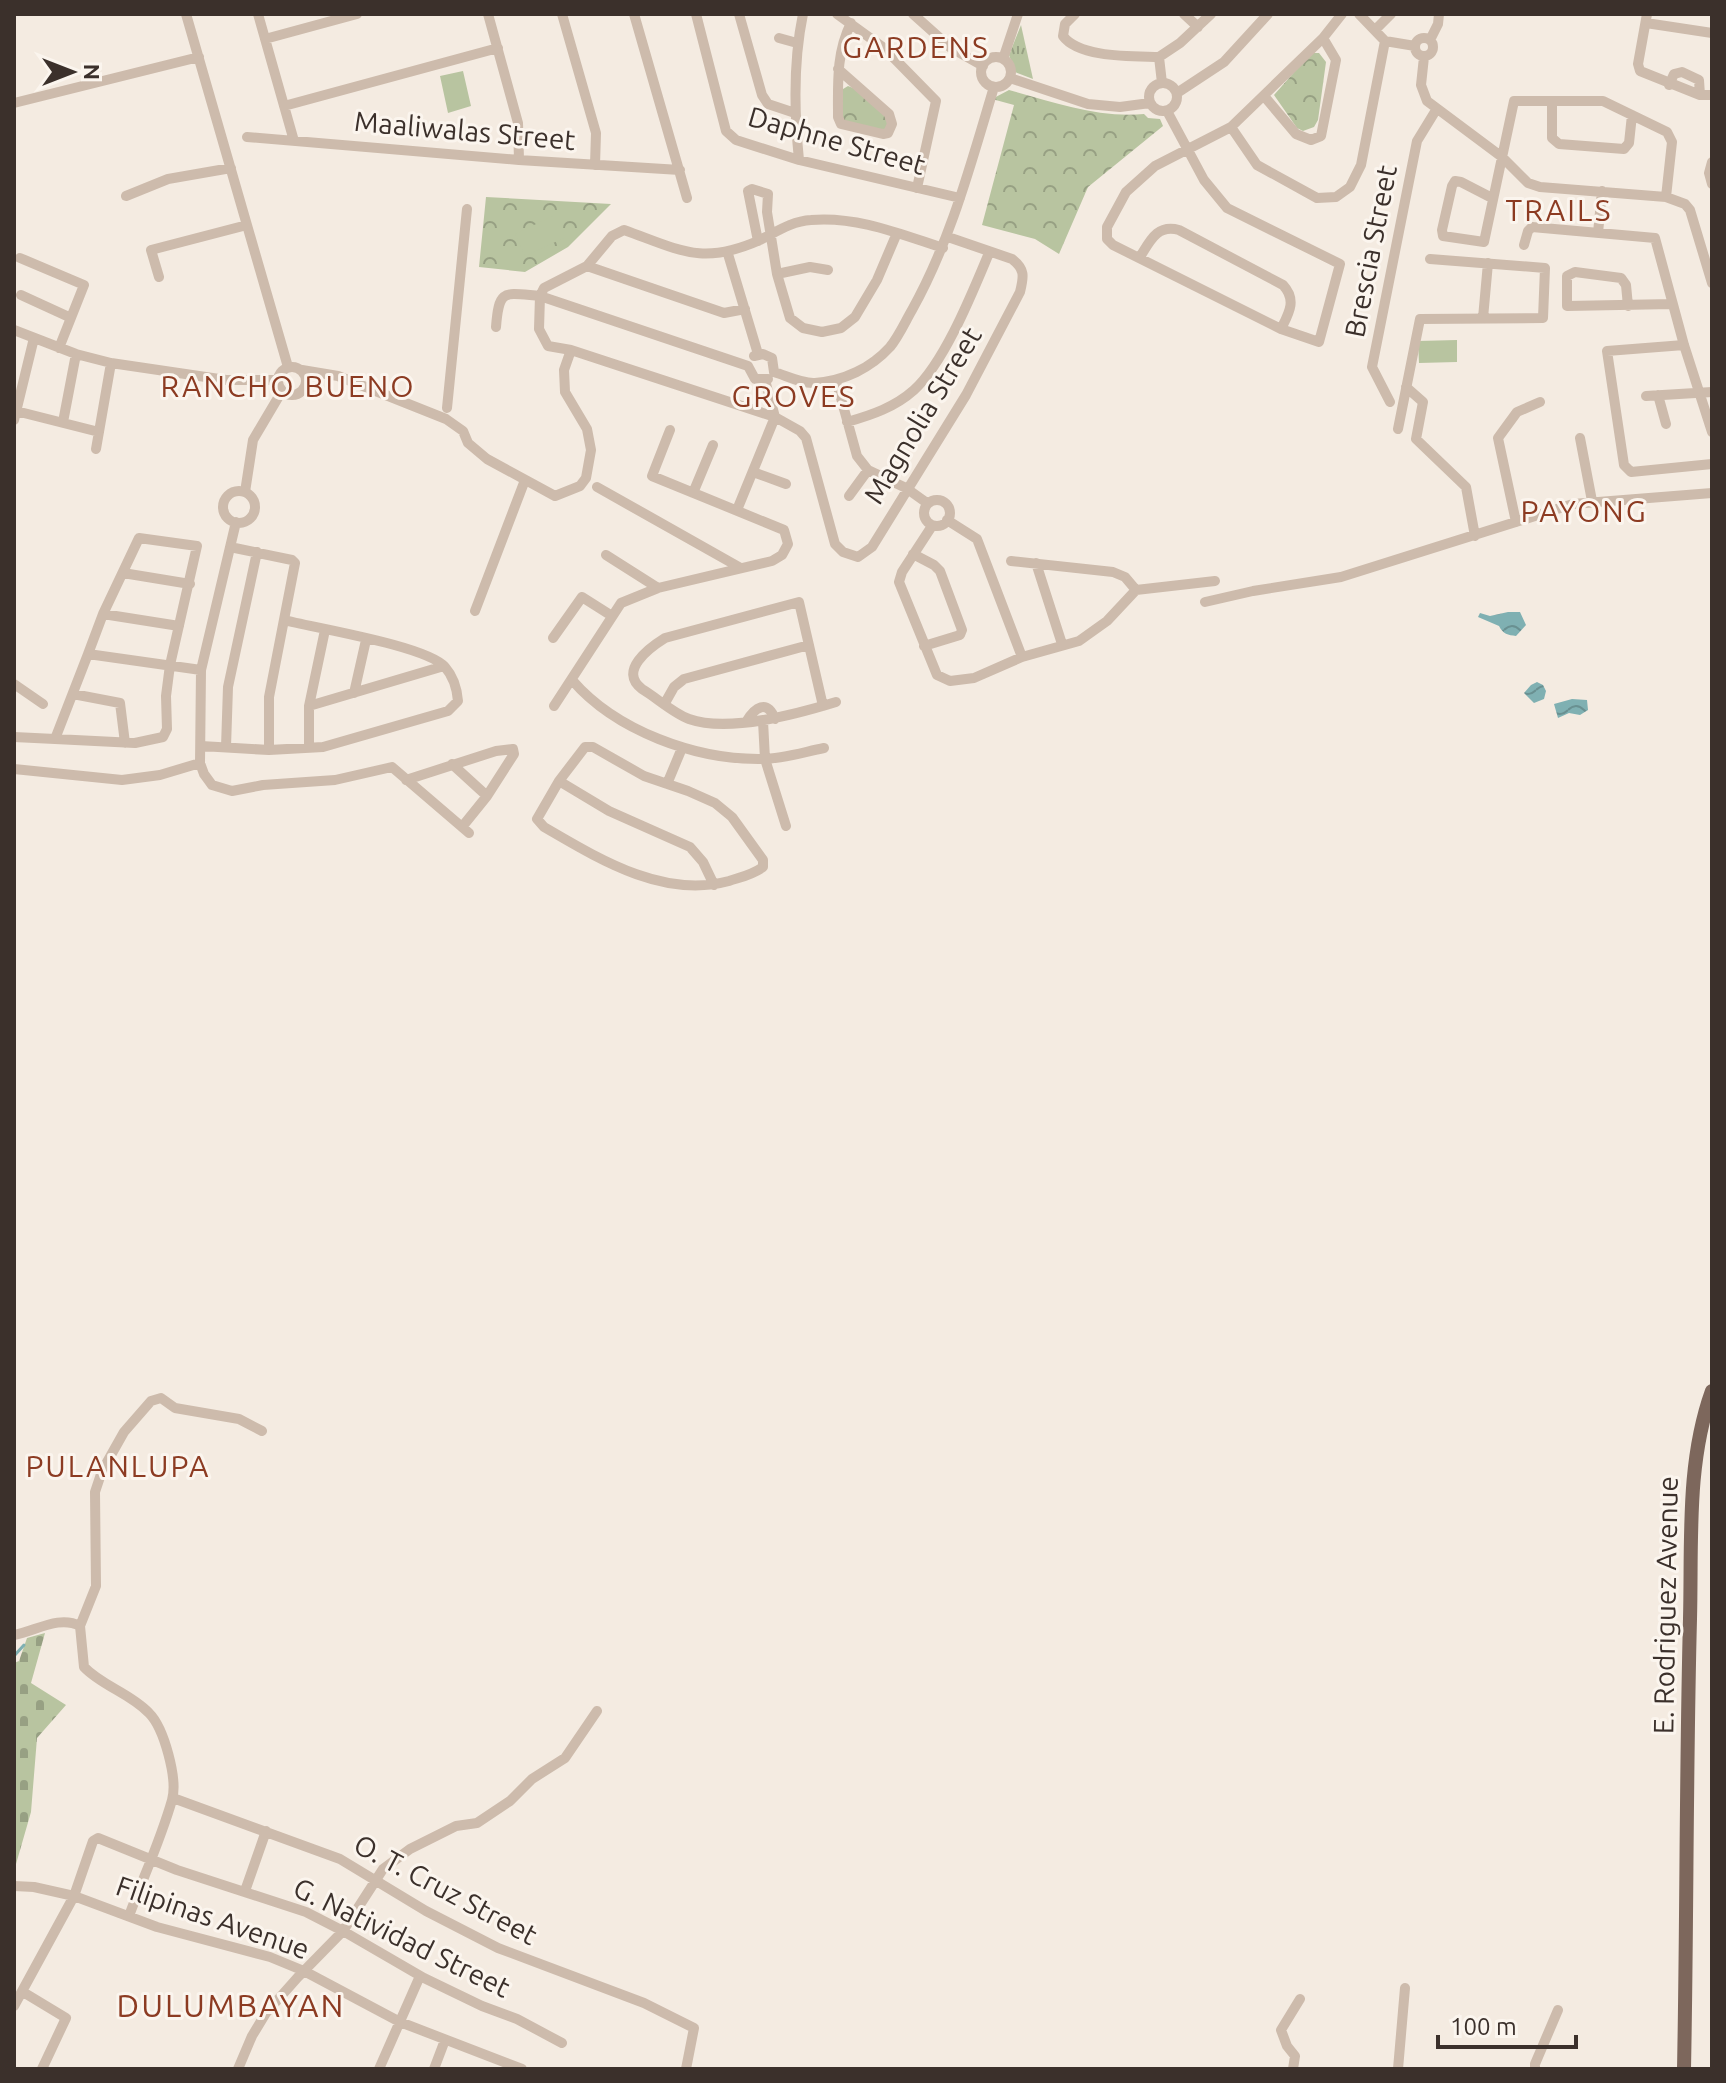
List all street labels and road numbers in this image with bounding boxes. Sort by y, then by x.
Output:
street label: Daphne Street [745,100,929,180]
street label: Maaliwalas Street [353,105,577,155]
street label: Brescia Street [1338,162,1402,340]
street label: Magnolia Street [857,321,987,509]
street label: E. Rodriguez Avenue [1647,1476,1683,1734]
street label: O. T. Cruz Street [349,1828,543,1950]
street label: Filipinas Avenue [112,1869,314,1965]
street label: G. Natividad Street [289,1871,515,2003]

